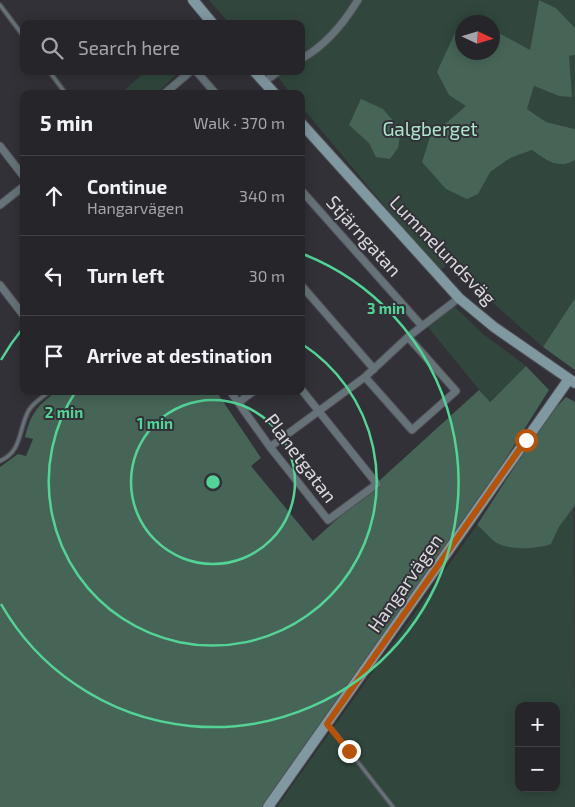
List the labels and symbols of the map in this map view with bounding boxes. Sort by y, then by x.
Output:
north arrow [455,15,500,60]
park label: Galgberget [382,117,478,140]
street label: Stjärngatan [322,190,407,281]
street label: Lummelundsväg [385,190,502,309]
text: 3 min [367,299,405,317]
text: 2 min [45,403,83,421]
street label: Planetgatan [260,409,342,507]
text: 1 min [137,414,173,432]
route start [515,429,538,452]
centre of rings [204,473,222,491]
street label: Hangarvägen [362,529,447,636]
route end [338,740,361,763]

